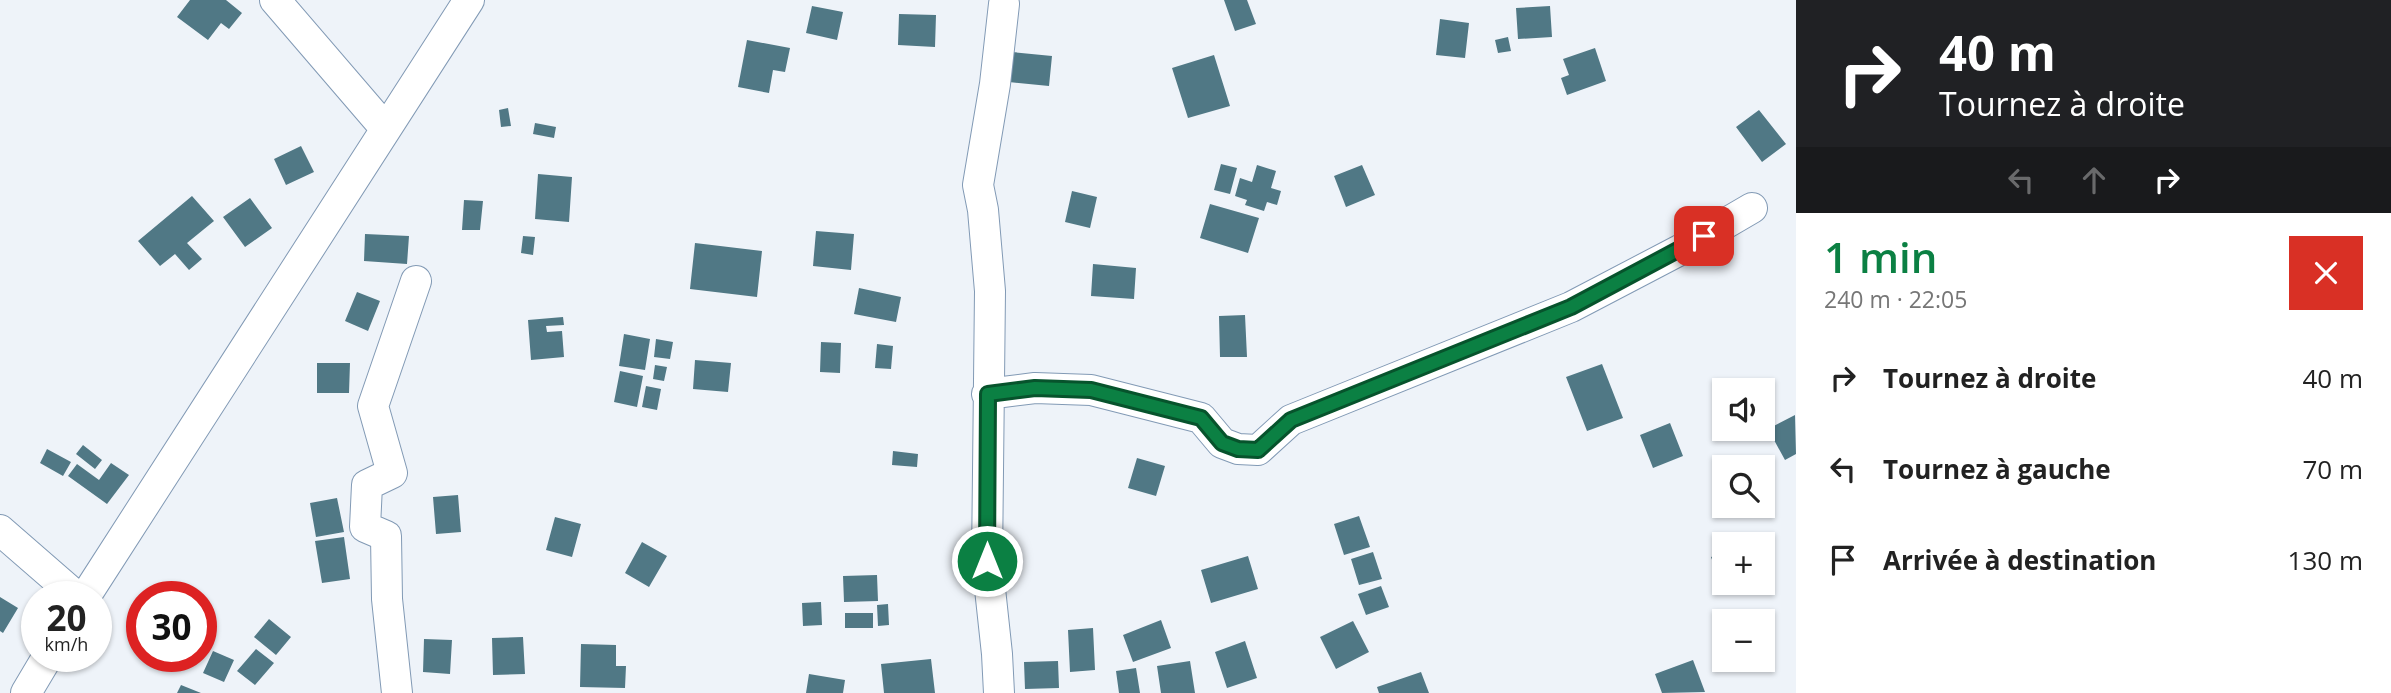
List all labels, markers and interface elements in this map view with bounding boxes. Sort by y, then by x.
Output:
text: 40 m [1939,19,2056,85]
icon: right [1824,28,1915,119]
text: Tournez à droite [1939,82,2185,125]
icon: left [2002,161,2040,199]
icon: ahead [2075,161,2113,199]
icon: right [2148,161,2186,199]
pin [1674,206,1734,266]
icon: arrive [1685,217,1723,255]
text: 1 min [1824,228,1937,285]
button: close [2289,236,2363,310]
text: 240 m · 22:05 [1824,283,1967,315]
icon: right [1824,359,1862,397]
text: Tournez à droite [1883,360,2096,396]
text: 40 m [2302,360,2363,396]
map controls [1712,378,1775,672]
button: sound [1712,378,1775,441]
icon: left [1824,450,1862,488]
text: Tournez à gauche [1883,451,2111,487]
text: 70 m [2302,451,2363,487]
button: search [1712,455,1775,518]
position arrow [950,524,1024,598]
button: + [1712,532,1775,595]
icon: arrive [1824,541,1862,579]
text: Arrivée à destination [1883,542,2156,578]
text: 130 m [2288,542,2363,578]
speed limit sign: 30 [126,581,217,672]
text: 20 [46,594,87,641]
button: − [1712,609,1775,672]
text: km/h [45,632,88,656]

